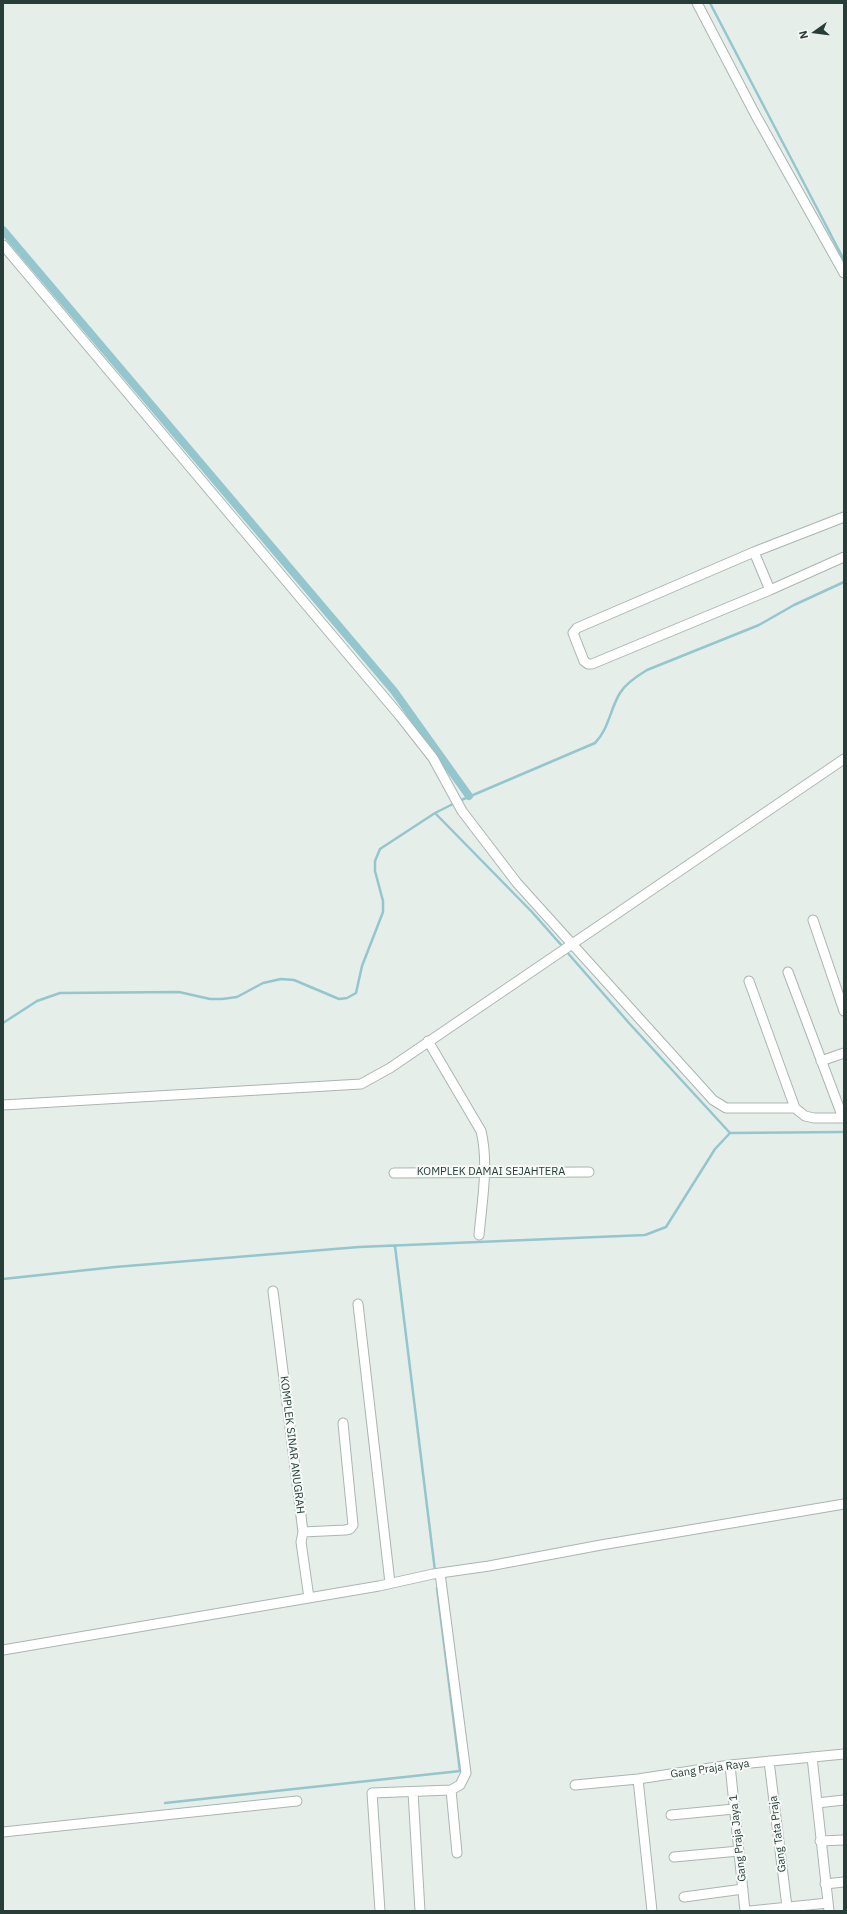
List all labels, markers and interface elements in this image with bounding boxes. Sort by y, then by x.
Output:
north arrow [795,12,835,52]
text: N [796,29,811,40]
street label: KOMPLEK DAMAI SEJAHTERA [417,1165,565,1179]
street label: KOMPLEK SINAR ANUGRAH [277,1375,307,1515]
street label: Gang Praja Raya [670,1757,750,1781]
street label: Gang Praja Jaya 1 [727,1794,749,1882]
street label: Gang Tata Praja [767,1795,789,1873]

